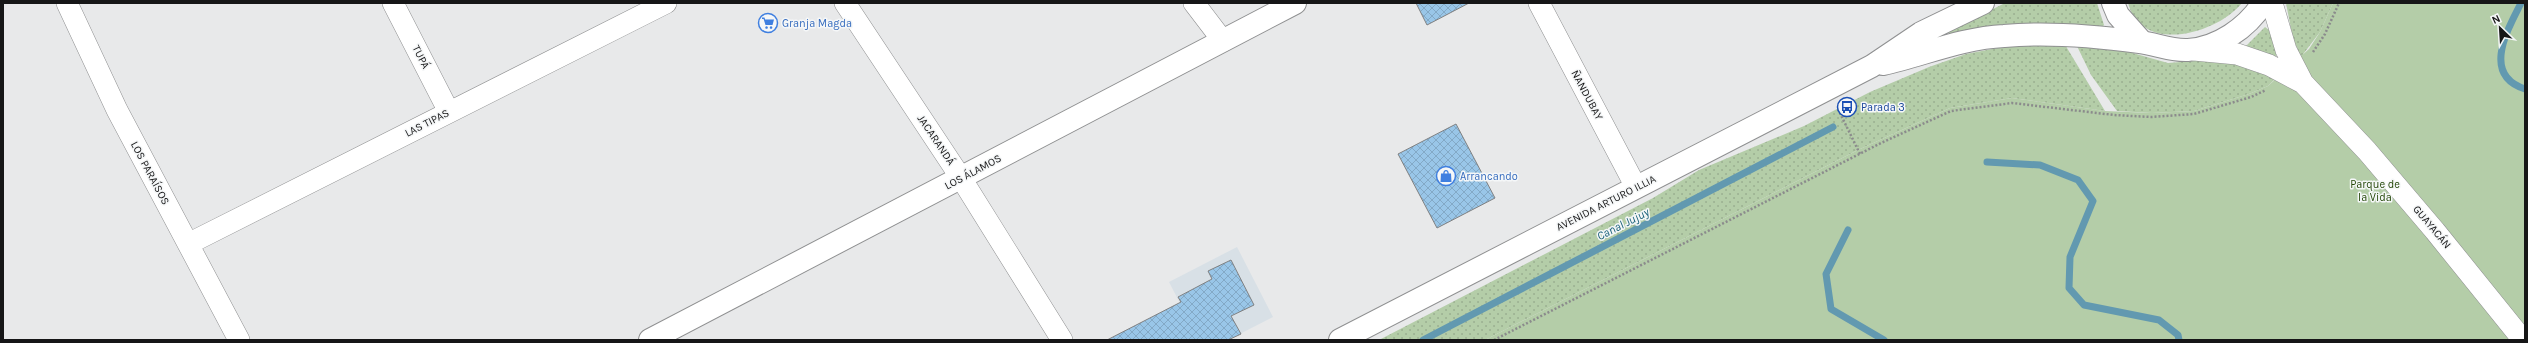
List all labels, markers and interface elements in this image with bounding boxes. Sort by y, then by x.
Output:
north arrow [2480,8,2520,48]
supermarket icon: Granja Magda [757,12,779,34]
text: N [2490,12,2502,27]
place label: Granja Magda [782,17,852,30]
street label: TUPÁ [410,42,434,72]
street label: ÑANDUBAY [1568,68,1606,122]
bus stop icon: Parada 3 [1836,96,1858,118]
place label: Parada 3 [1861,101,1905,114]
street label: LAS TIPAS [403,106,451,140]
street label: JACARANDÁ [914,111,960,168]
street label: LOS PARAÍSOS [128,138,174,207]
street label: LOS ÁLAMOS [941,150,1004,192]
shop icon: Arrancando [1435,165,1457,187]
place label: Arrancando [1460,170,1518,183]
street label: AVENIDA ARTURO ILLIA [1554,172,1659,234]
park label: Parque de la Vida [2350,178,2400,204]
street label: GUAYACÁN [2410,201,2455,251]
water label: Canal Jujuy [1594,204,1652,243]

